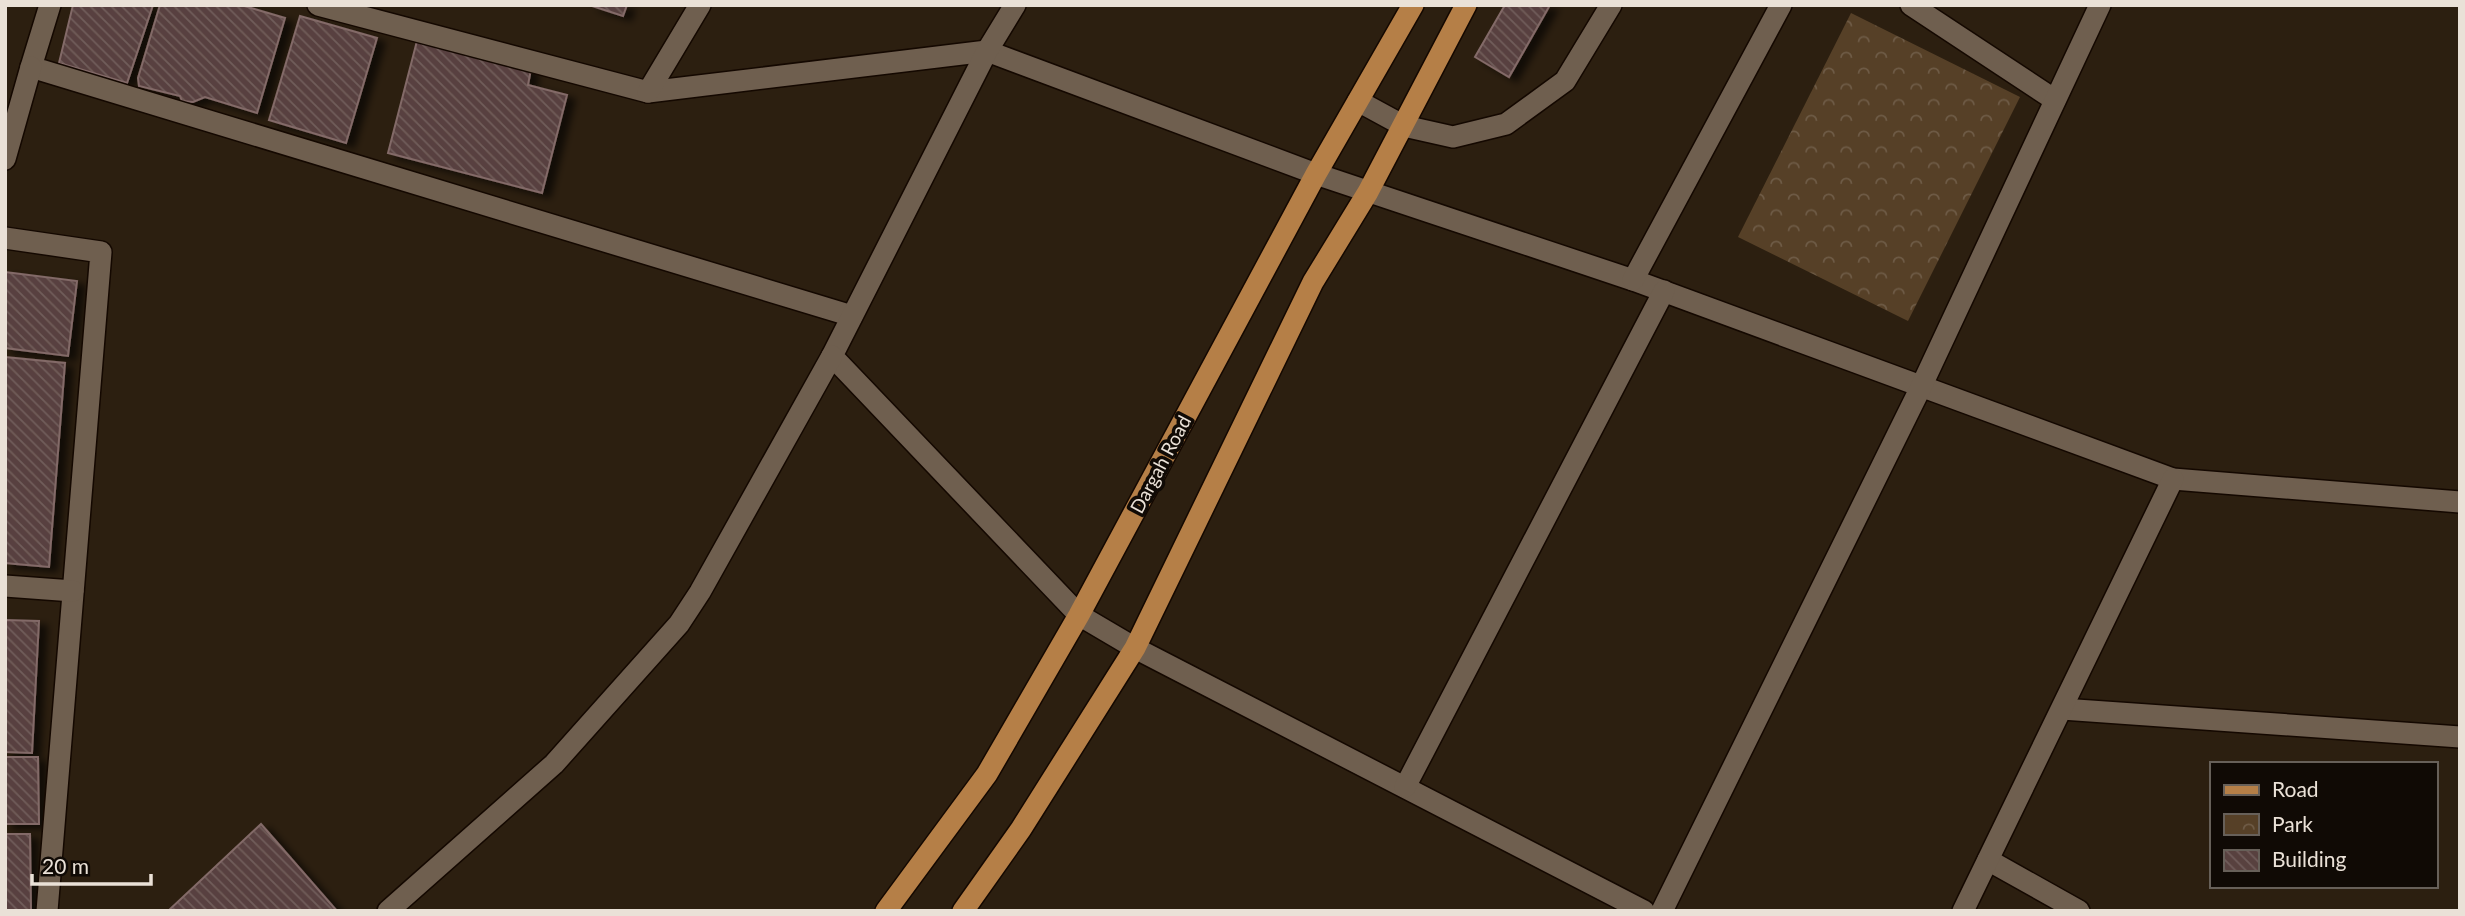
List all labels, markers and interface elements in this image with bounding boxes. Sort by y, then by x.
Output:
street label: Dargah Road [1125,411,1195,517]
legend [2210,762,2437,888]
text: Road [2272,776,2319,801]
text: Park [2272,811,2313,836]
scale bar [32,842,150,886]
text: Building [2272,846,2347,871]
text: 20 m [42,853,89,878]

